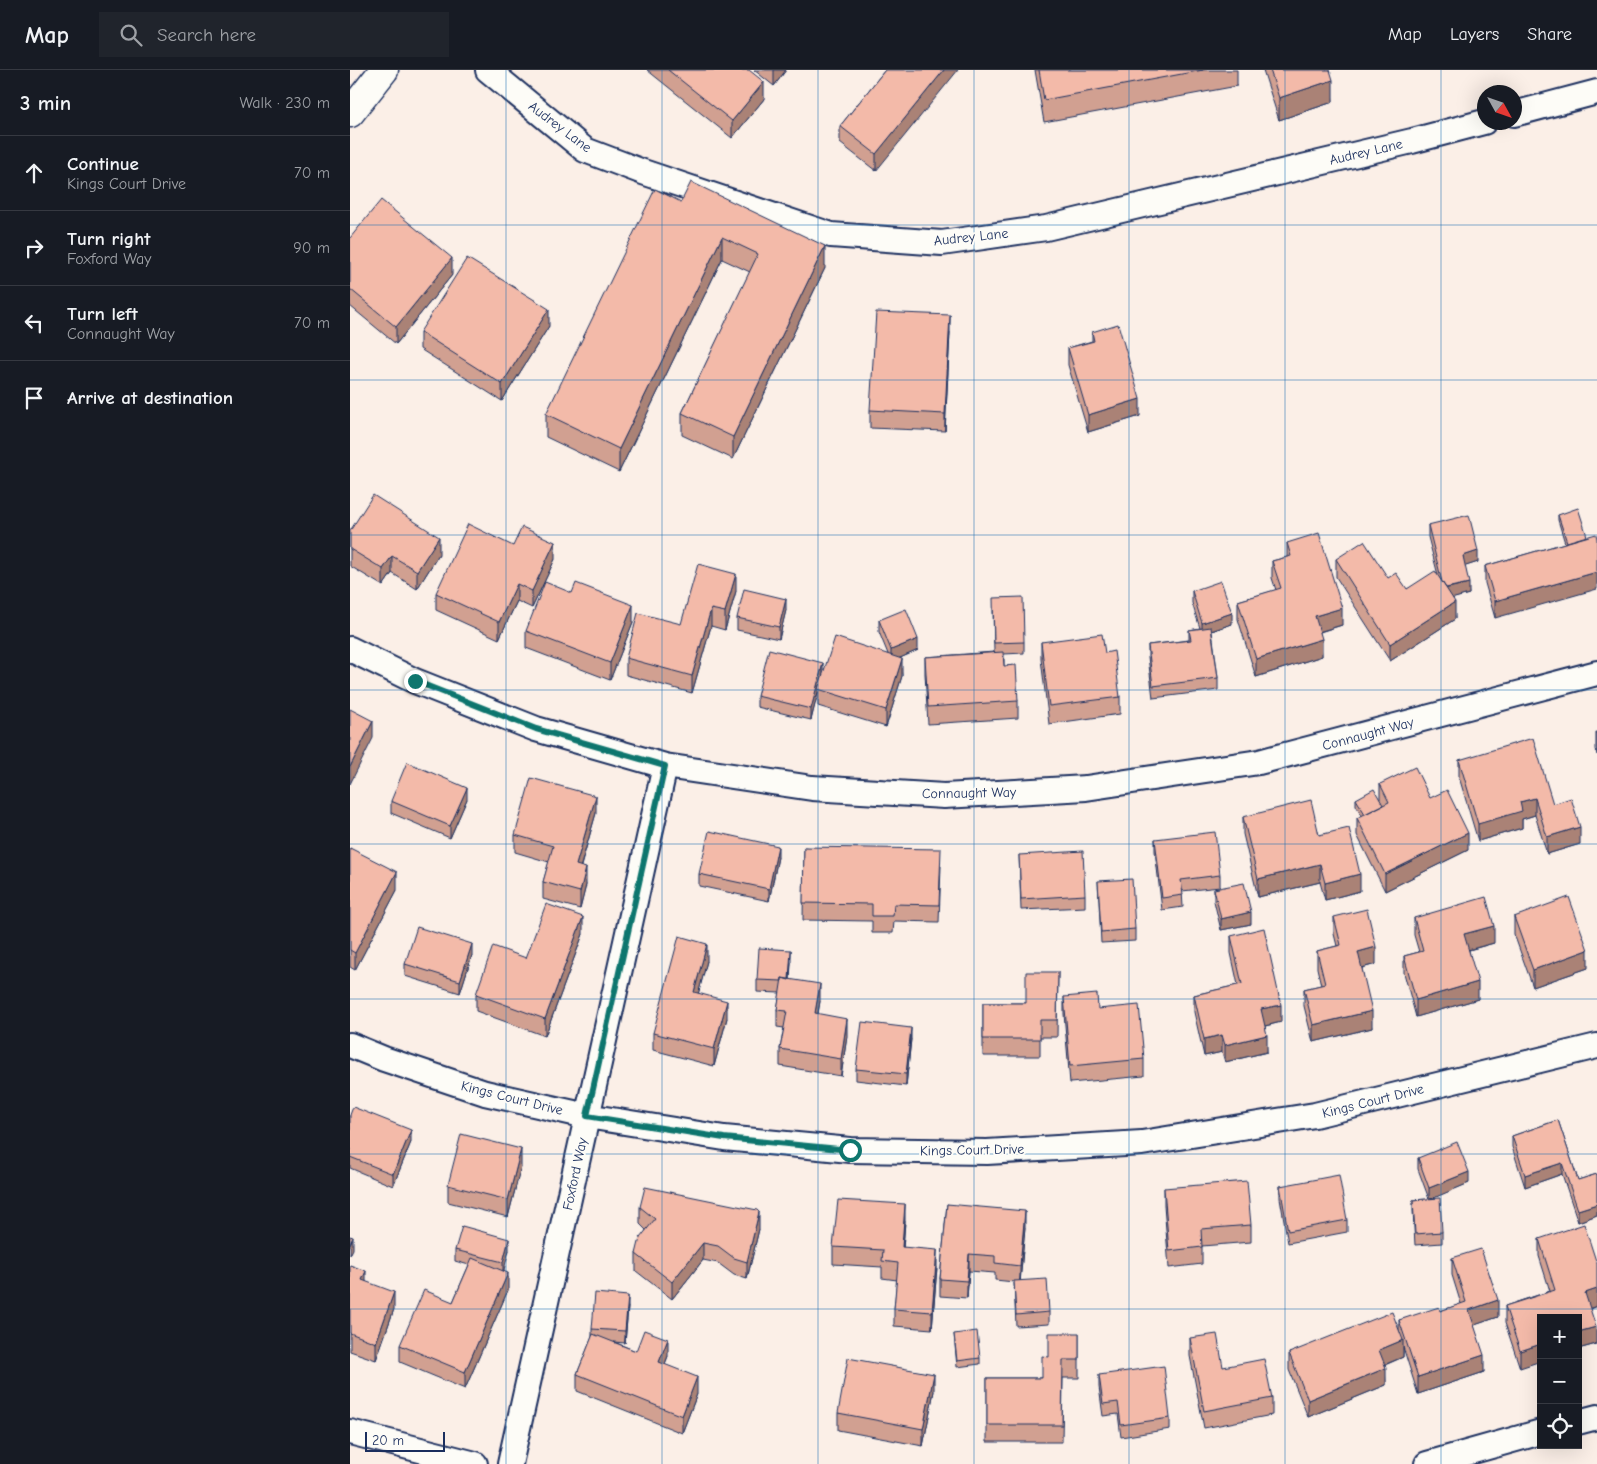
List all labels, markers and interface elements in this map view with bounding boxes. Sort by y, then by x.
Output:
search box [99,12,449,57]
text: Map [25,21,69,49]
icon: search [117,21,145,49]
text: Search here [157,24,256,46]
text: Map [1388,24,1422,45]
text: Layers [1450,24,1499,45]
text: Share [1527,24,1572,45]
north arrow [1477,85,1522,130]
text: 3 min [20,91,71,115]
text: Walk · 230 m [239,94,330,112]
street label: Audrey Lane [525,98,595,156]
street label: Audrey Lane [1328,135,1404,169]
text: Continue [67,153,139,175]
icon: ahead [20,159,48,187]
text: 70 m [294,164,330,182]
text: Kings Court Drive [67,175,186,193]
street label: Audrey Lane [933,225,1009,249]
text: Turn right [67,228,151,250]
icon: right [20,234,48,262]
text: 90 m [293,239,330,257]
text: Foxford Way [67,250,151,268]
text: Turn left [67,303,138,325]
icon: left [20,309,48,337]
text: 70 m [294,314,330,332]
text: Connaught Way [67,325,175,343]
icon: arrive [20,384,48,412]
text: Arrive at destination [67,387,233,409]
route end [404,670,427,693]
street label: Connaught Way [1320,713,1416,754]
street label: Connaught Way [922,784,1017,802]
street label: Kings Court Drive [459,1077,565,1119]
street label: Kings Court Drive [1320,1080,1426,1122]
street label: Foxford Way [559,1135,591,1212]
route start [839,1139,862,1162]
street label: Kings Court Drive [920,1141,1024,1159]
map controls [1537,1314,1582,1449]
button: + [1537,1314,1582,1359]
button: − [1537,1359,1582,1404]
button: locate [1537,1404,1582,1449]
scale bar [365,1429,445,1452]
text: 20 m [372,1432,404,1449]

